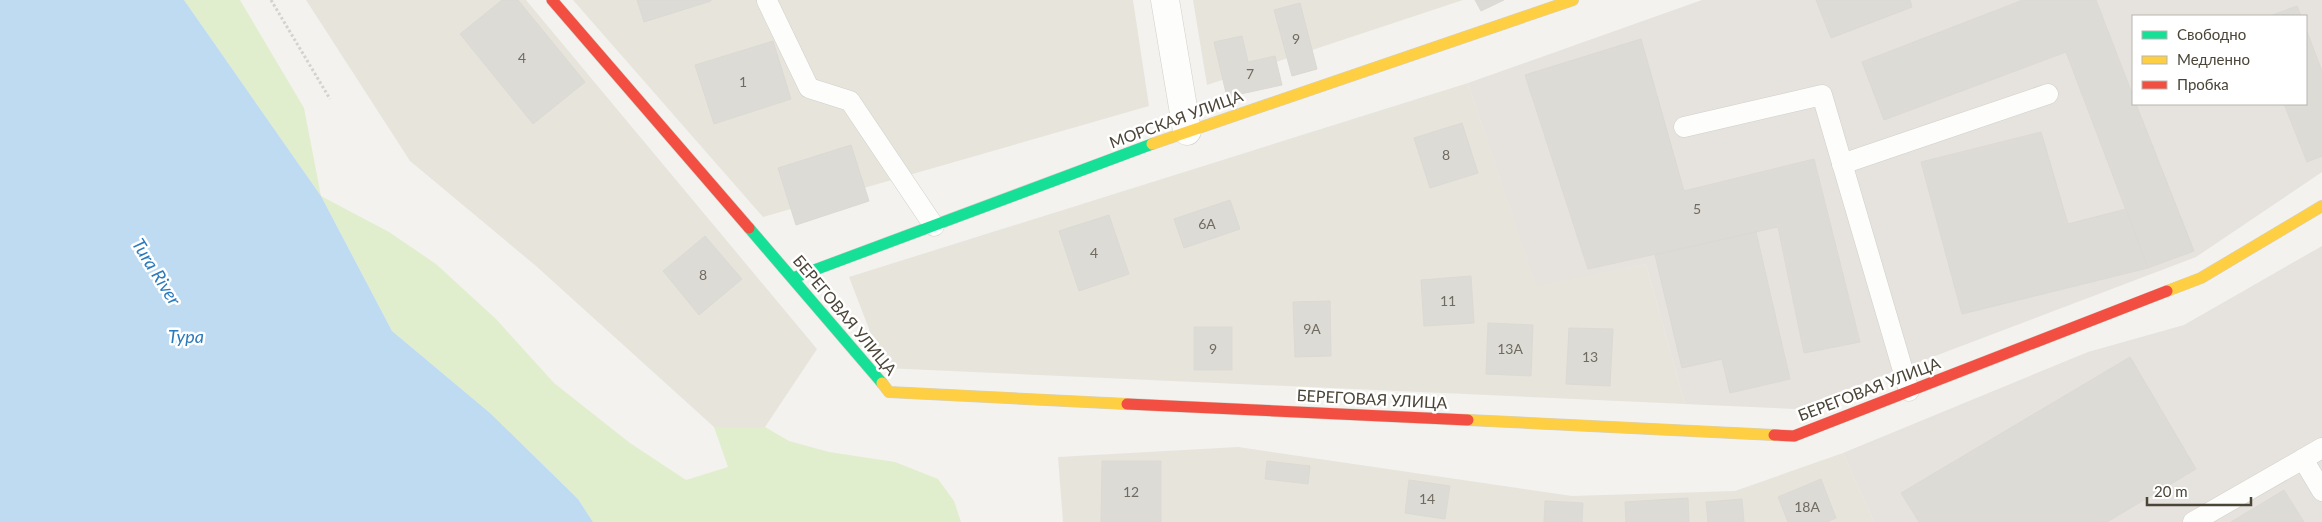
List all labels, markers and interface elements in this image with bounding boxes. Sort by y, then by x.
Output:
legend [2132,15,2307,105]
text: Свободно [2177,25,2246,43]
house number: 9 [1292,30,1300,47]
house number: 4 [518,49,526,66]
text: Медленно [2177,50,2250,68]
house number: 7 [1246,65,1254,82]
house number: 1 [739,73,747,90]
text: Пробка [2177,75,2229,93]
street label: МОРСКАЯ УЛИЦА [1107,86,1245,151]
house number: 8 [1442,146,1450,163]
house number: 5 [1693,200,1701,217]
house number: 6А [1198,215,1216,232]
water label: Tura River [128,234,186,310]
house number: 4 [1090,244,1098,261]
street label: БЕРЕГОВАЯ УЛИЦА [790,251,901,379]
house number: 8 [699,266,707,283]
house number: 11 [1440,292,1456,309]
house number: 9А [1303,320,1321,337]
water label: Тура [168,325,204,347]
house number: 9 [1209,340,1217,357]
house number: 13А [1497,340,1523,357]
house number: 13 [1582,348,1598,365]
street label: БЕРЕГОВАЯ УЛИЦА [1795,353,1943,424]
street label: БЕРЕГОВАЯ УЛИЦА [1296,385,1448,412]
scale bar [2147,474,2251,506]
text: 20 m [2154,482,2188,500]
house number: 12 [1123,483,1139,500]
house number: 14 [1419,490,1435,507]
house number: 18А [1794,498,1820,515]

